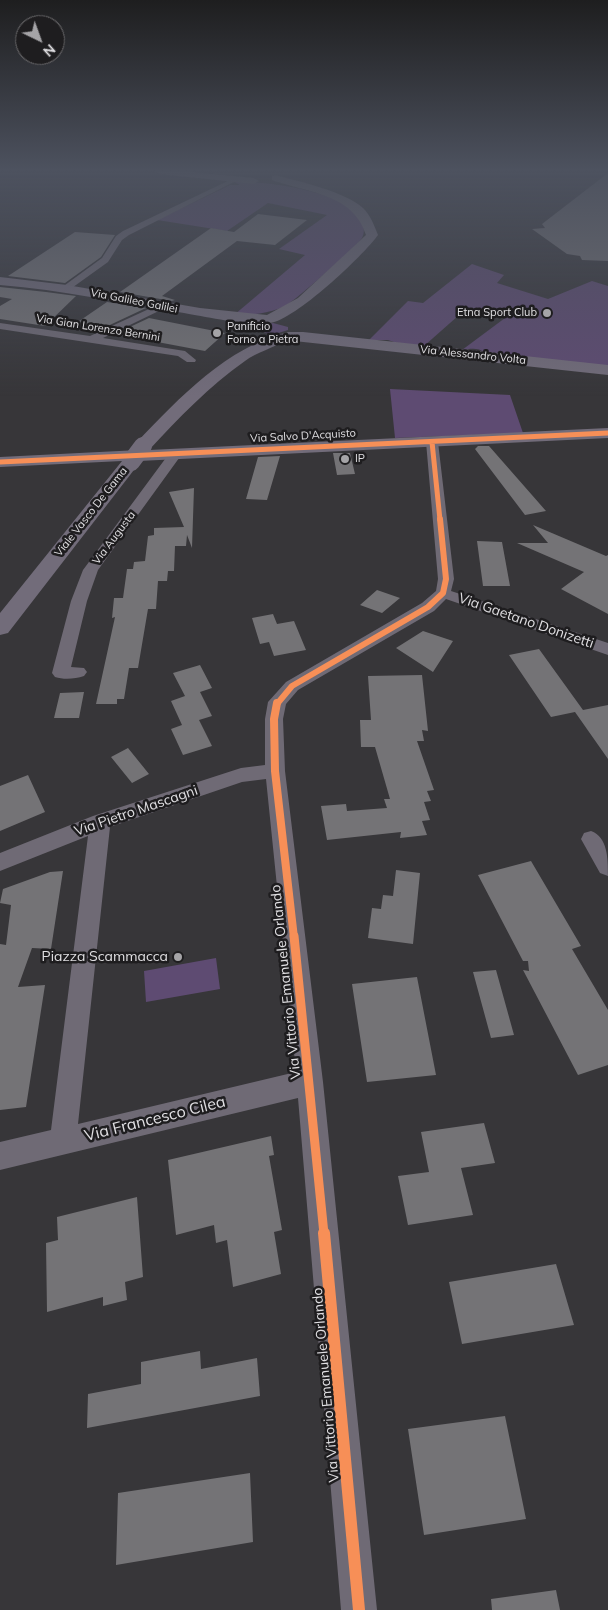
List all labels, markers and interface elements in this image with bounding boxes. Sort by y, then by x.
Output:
north arrow [15,15,65,65]
text: N [39,40,59,61]
street label: Via Galileo Galilei [89,286,179,316]
place label: Etna Sport Club [457,306,537,320]
marker: Etna Sport Club [541,307,553,319]
street label: Via Gian Lorenzo Bernini [35,312,161,344]
place label: Panificio Forno a Pietra [227,320,298,346]
marker: Panificio Forno a Pietra [211,327,223,339]
street label: Via Alessandro Volta [419,343,527,367]
street label: Via Salvo D'Acquisto [250,427,356,445]
place label: IP [355,452,365,466]
marker: IP [339,453,351,465]
street label: Viale Vasco De Gama [52,465,130,559]
street label: Via Augusta [90,509,138,567]
street label: Via Gaetano Donizetti [456,590,596,652]
street label: Via Pietro Mascagni [72,782,200,840]
street label: Via Vittorio Emanuele Orlando [267,884,305,1080]
place label: Piazza Scammacca [42,949,168,965]
marker: Piazza Scammacca [172,951,184,963]
street label: Via Francesco Cilea [83,1092,227,1146]
street label: Via Vittorio Emanuele Orlando [309,1287,343,1483]

